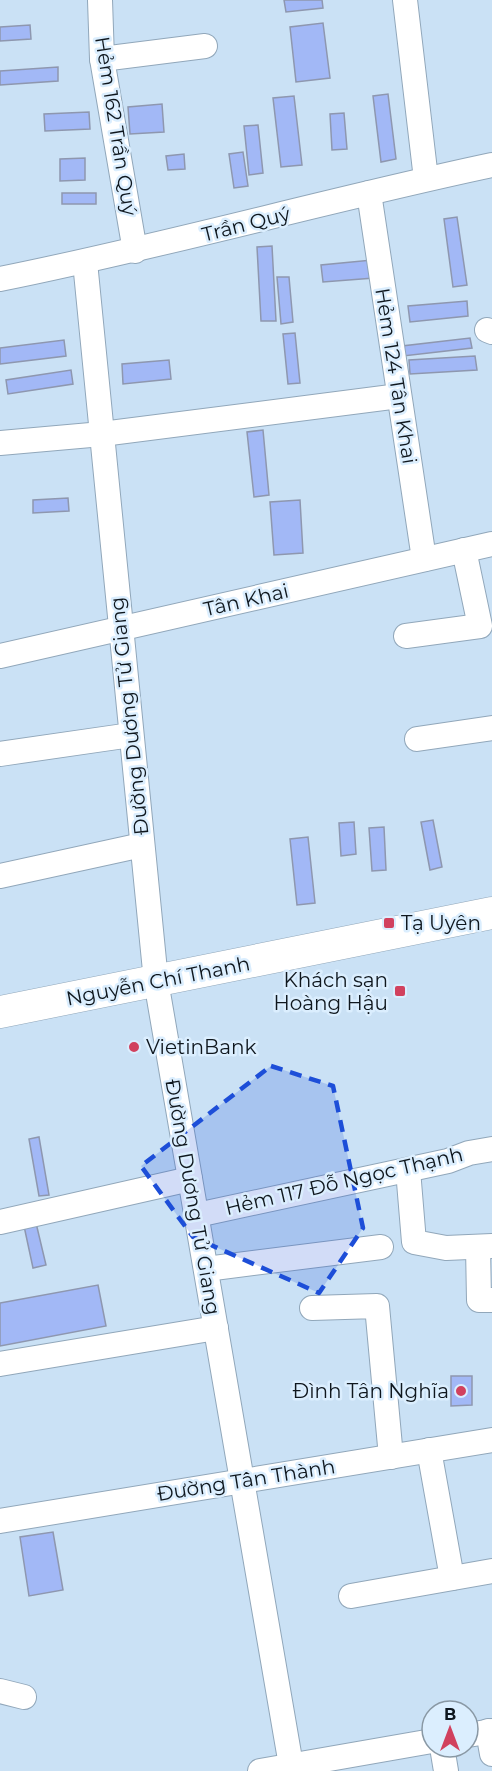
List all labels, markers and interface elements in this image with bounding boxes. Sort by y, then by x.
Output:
street label: Hẻm 162 Trần Quý [90,35,142,217]
street label: Trần Quý [199,201,293,247]
street label: Hẻm 124 Tân Khai [370,286,422,466]
street label: Tân Khai [201,579,291,621]
street label: Đường Dương Tử Giang [105,596,153,836]
place label: Tạ Uyên [401,911,481,935]
marker: Tạ Uyên [382,916,396,930]
street label: Nguyễn Chí Thanh [64,951,252,1011]
place label: Khách sạn Hoàng Hậu [274,968,388,1015]
marker: Khách sạn Hoàng Hậu [393,984,407,998]
place label: VietinBank [146,1035,256,1059]
marker: VietinBank [127,1040,141,1054]
street label: Đường Dương Tử Giang [160,1077,226,1317]
street label: Hẻm 117 Đỗ Ngọc Thạnh [223,1142,465,1220]
place label: Đình Tân Nghĩa [293,1379,449,1403]
marker: Đình Tân Nghĩa [454,1384,468,1398]
street label: Đường Tân Thành [155,1454,337,1506]
north arrow [420,1699,480,1759]
text: B [444,1705,456,1724]

